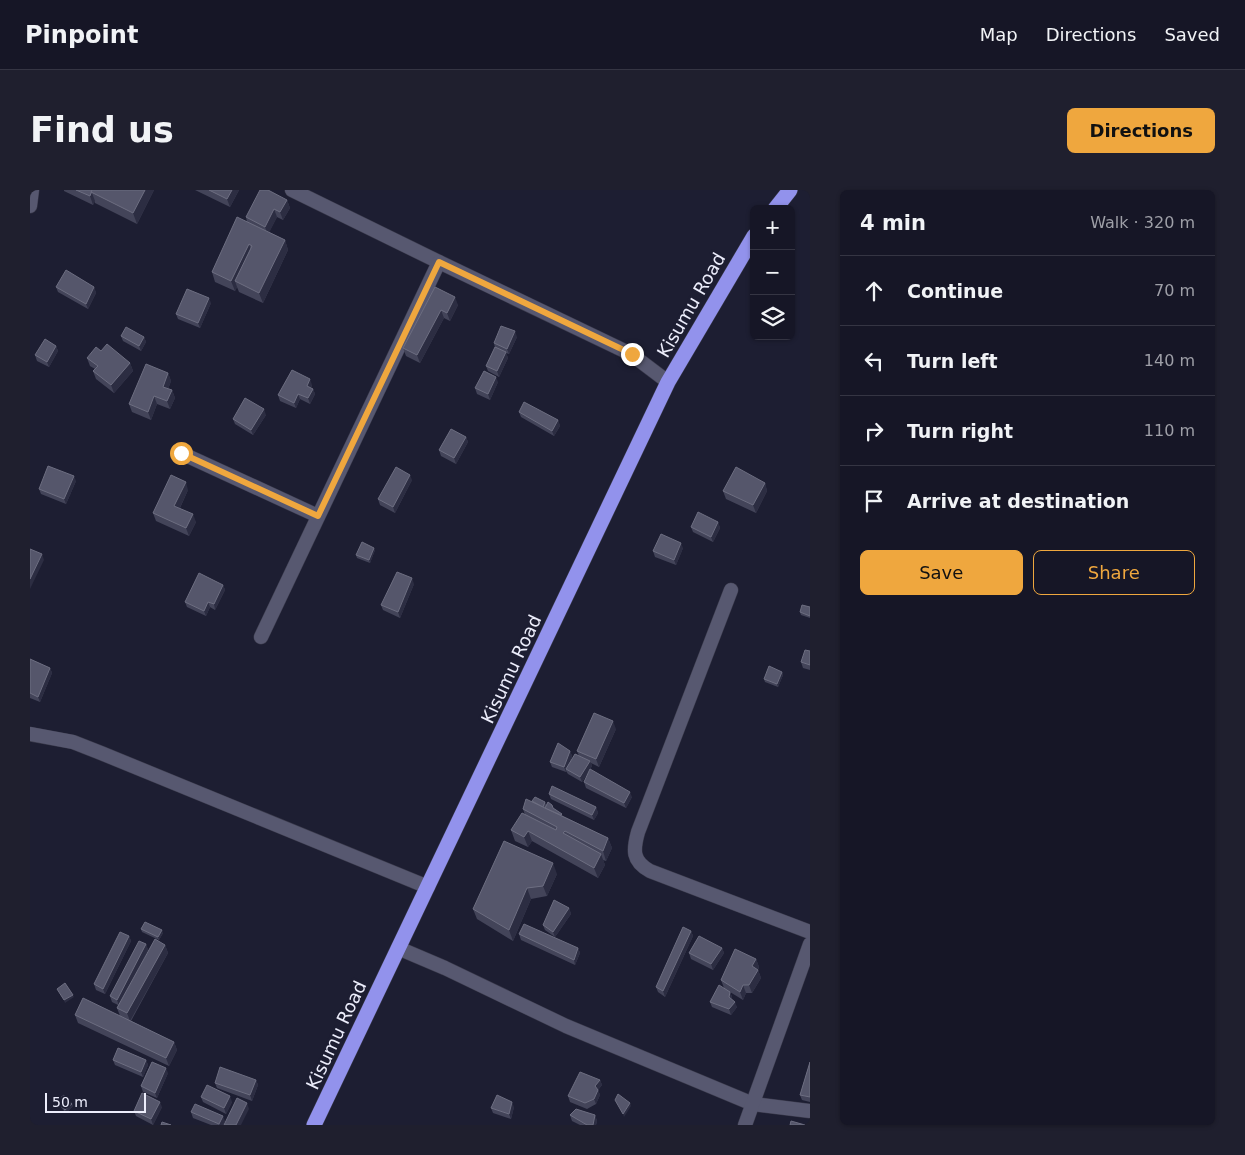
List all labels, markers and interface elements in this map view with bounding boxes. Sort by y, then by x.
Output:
text: Pinpoint [25,21,138,49]
text: Map [980,24,1018,45]
text: Directions [1046,24,1136,45]
text: Saved [1164,24,1220,45]
button: Directions [1067,108,1215,153]
text: Find us [30,110,174,150]
map controls [750,205,795,340]
button: + [750,205,795,250]
text: 4 min [860,211,926,235]
text: Walk · 320 m [1090,213,1195,232]
street label: Kisumu Road [653,249,729,361]
button: − [750,250,795,295]
icon: ahead [860,277,888,305]
text: Continue [907,280,1003,302]
text: 70 m [1154,281,1195,300]
button: layers [750,295,795,340]
route end [621,343,644,366]
icon: left [860,347,888,375]
text: Turn left [907,350,998,372]
text: 140 m [1144,351,1195,370]
icon: right [860,417,888,445]
text: Turn right [907,420,1013,442]
text: 110 m [1144,421,1195,440]
route start [170,442,193,465]
icon: arrive [860,487,888,515]
text: Arrive at destination [907,490,1129,512]
button: Save [860,550,1023,595]
button: Share [1033,550,1195,595]
street label: Kisumu Road [477,611,545,727]
street label: Kisumu Road [302,977,370,1093]
scale bar [45,1090,146,1113]
text: 50 m [52,1094,88,1110]

